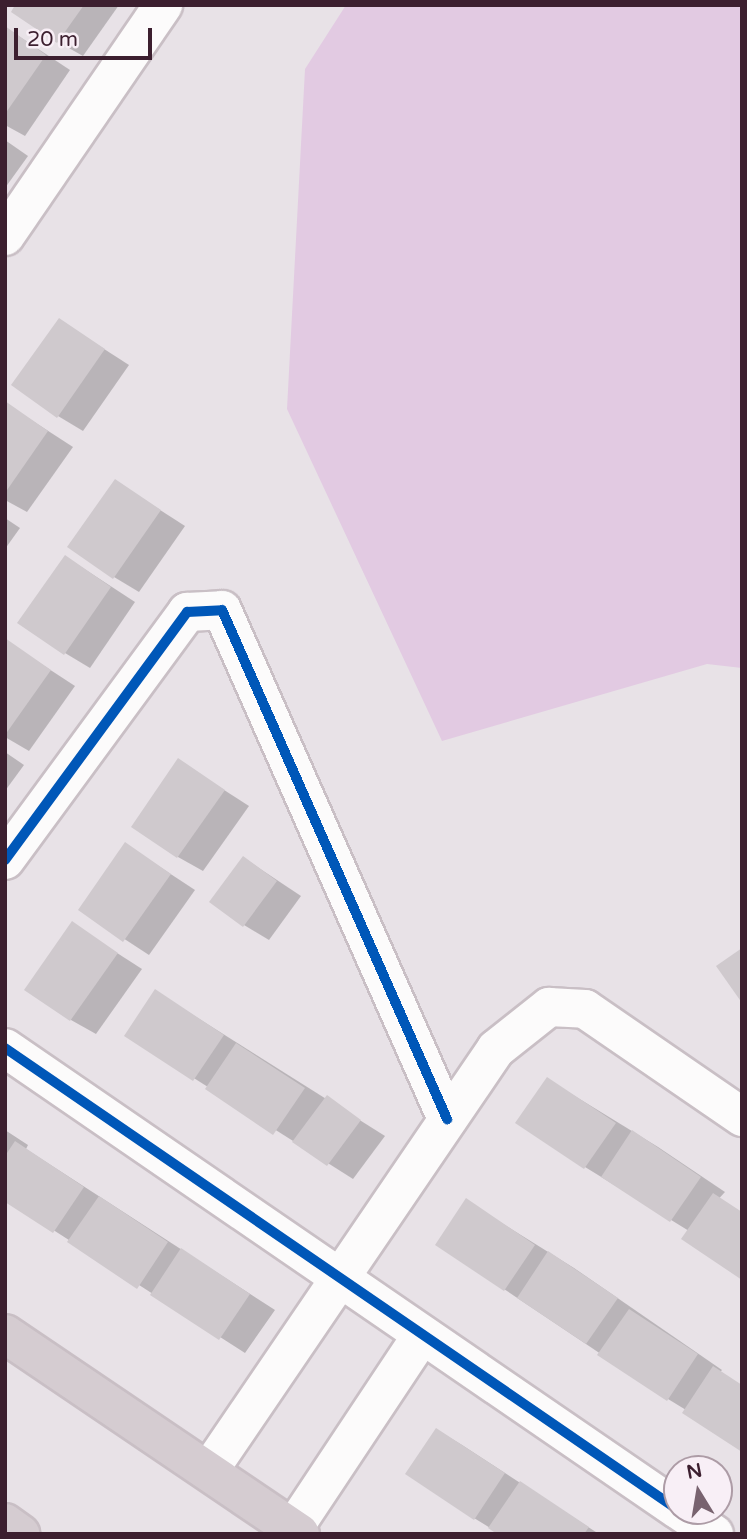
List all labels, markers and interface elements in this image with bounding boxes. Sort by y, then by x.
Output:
scale bar [18,14,156,58]
text: 20 m [27,27,78,52]
north arrow [663,1455,733,1525]
text: N [685,1459,704,1484]

